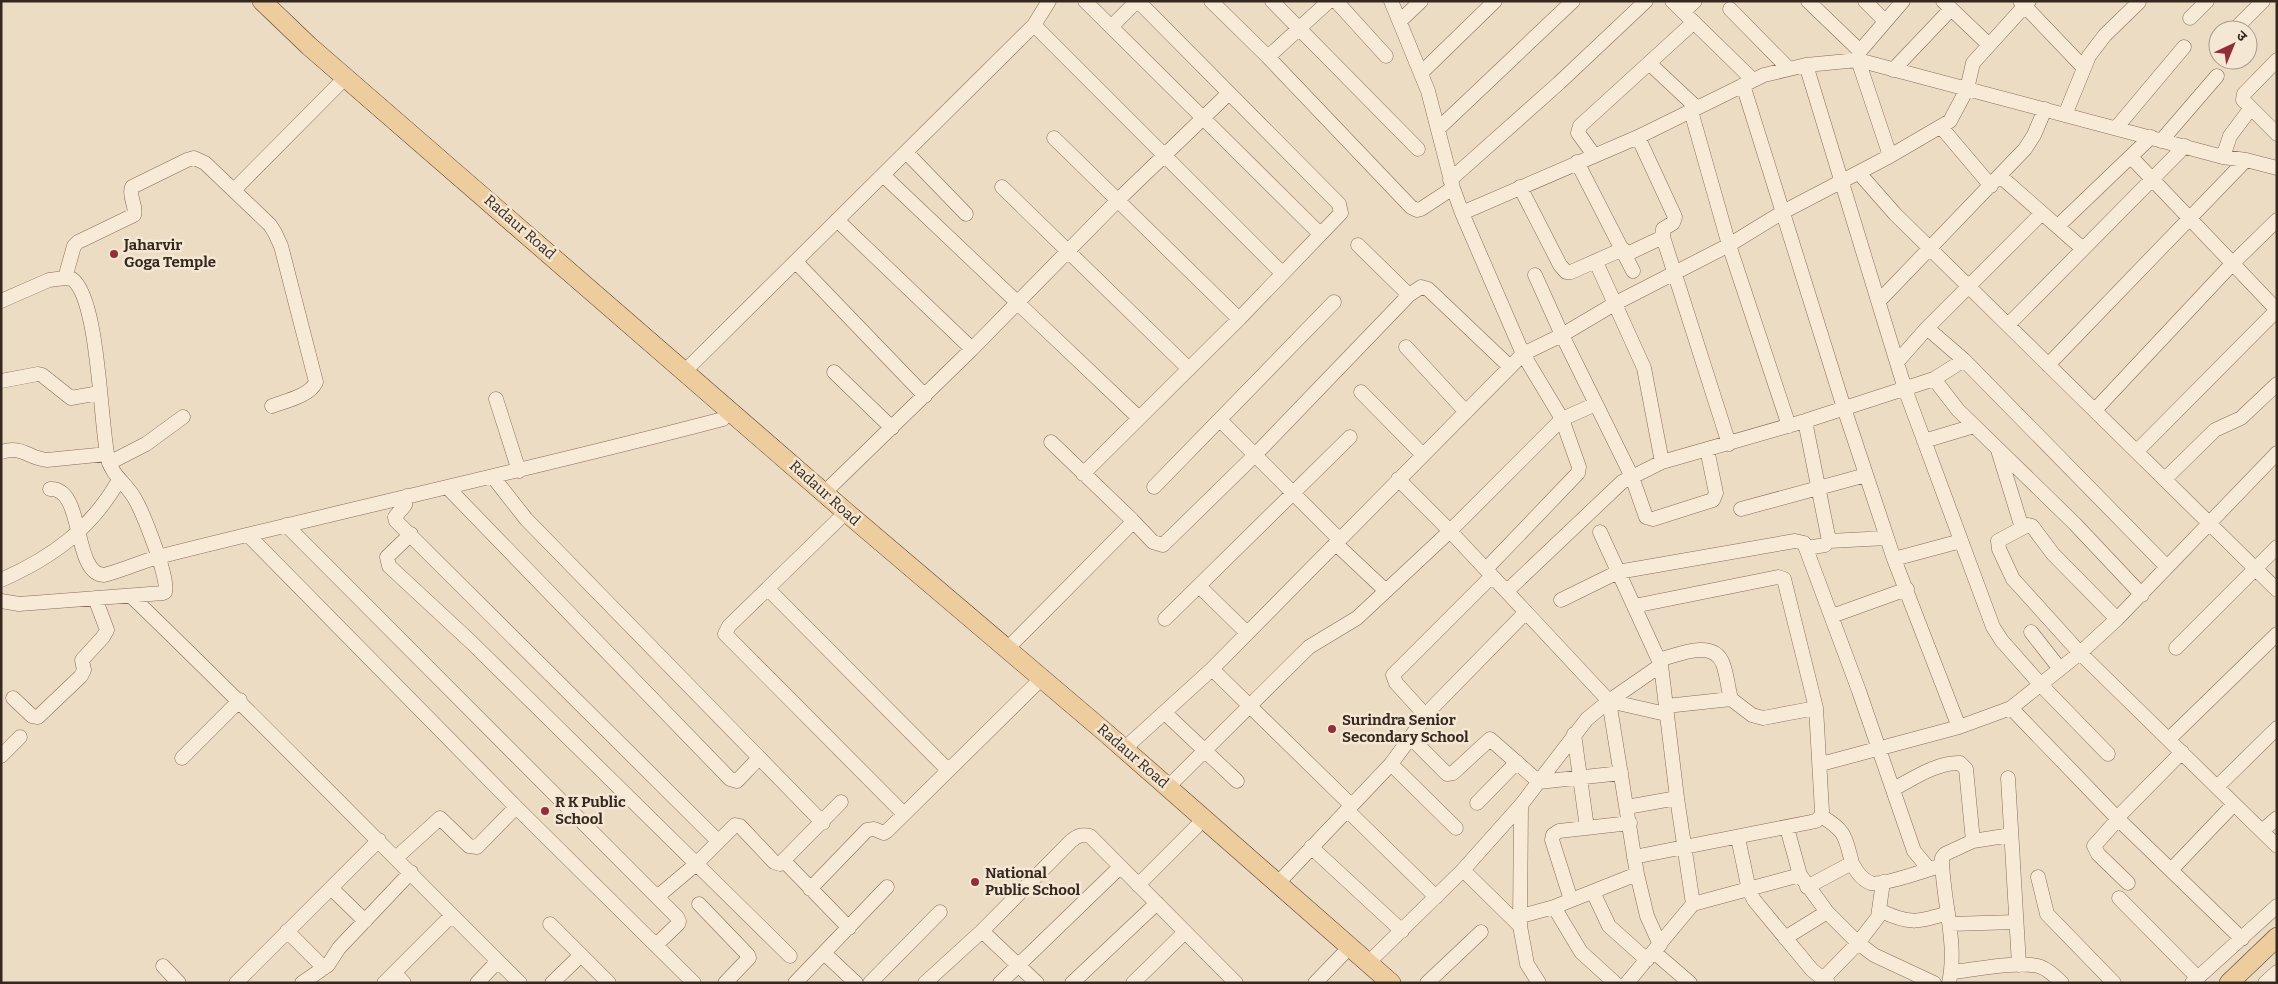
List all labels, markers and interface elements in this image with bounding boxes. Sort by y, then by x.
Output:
north arrow [2208,20,2258,70]
text: उ [2233,27,2251,46]
street label: Radaur Road [481,191,560,263]
place label: Jaharvir Goga Temple [123,236,216,271]
marker: Jaharvir Goga Temple [108,248,120,260]
street label: Radaur Road [786,457,864,530]
place label: Surindra Senior Secondary School [1342,711,1469,746]
street label: Radaur Road [1094,720,1173,792]
marker: Surindra Senior Secondary School [1326,723,1338,735]
place label: R K Public School [555,793,626,828]
marker: R K Public School [539,805,551,817]
place label: National Public School [985,864,1081,899]
marker: National Public School [969,876,981,888]

